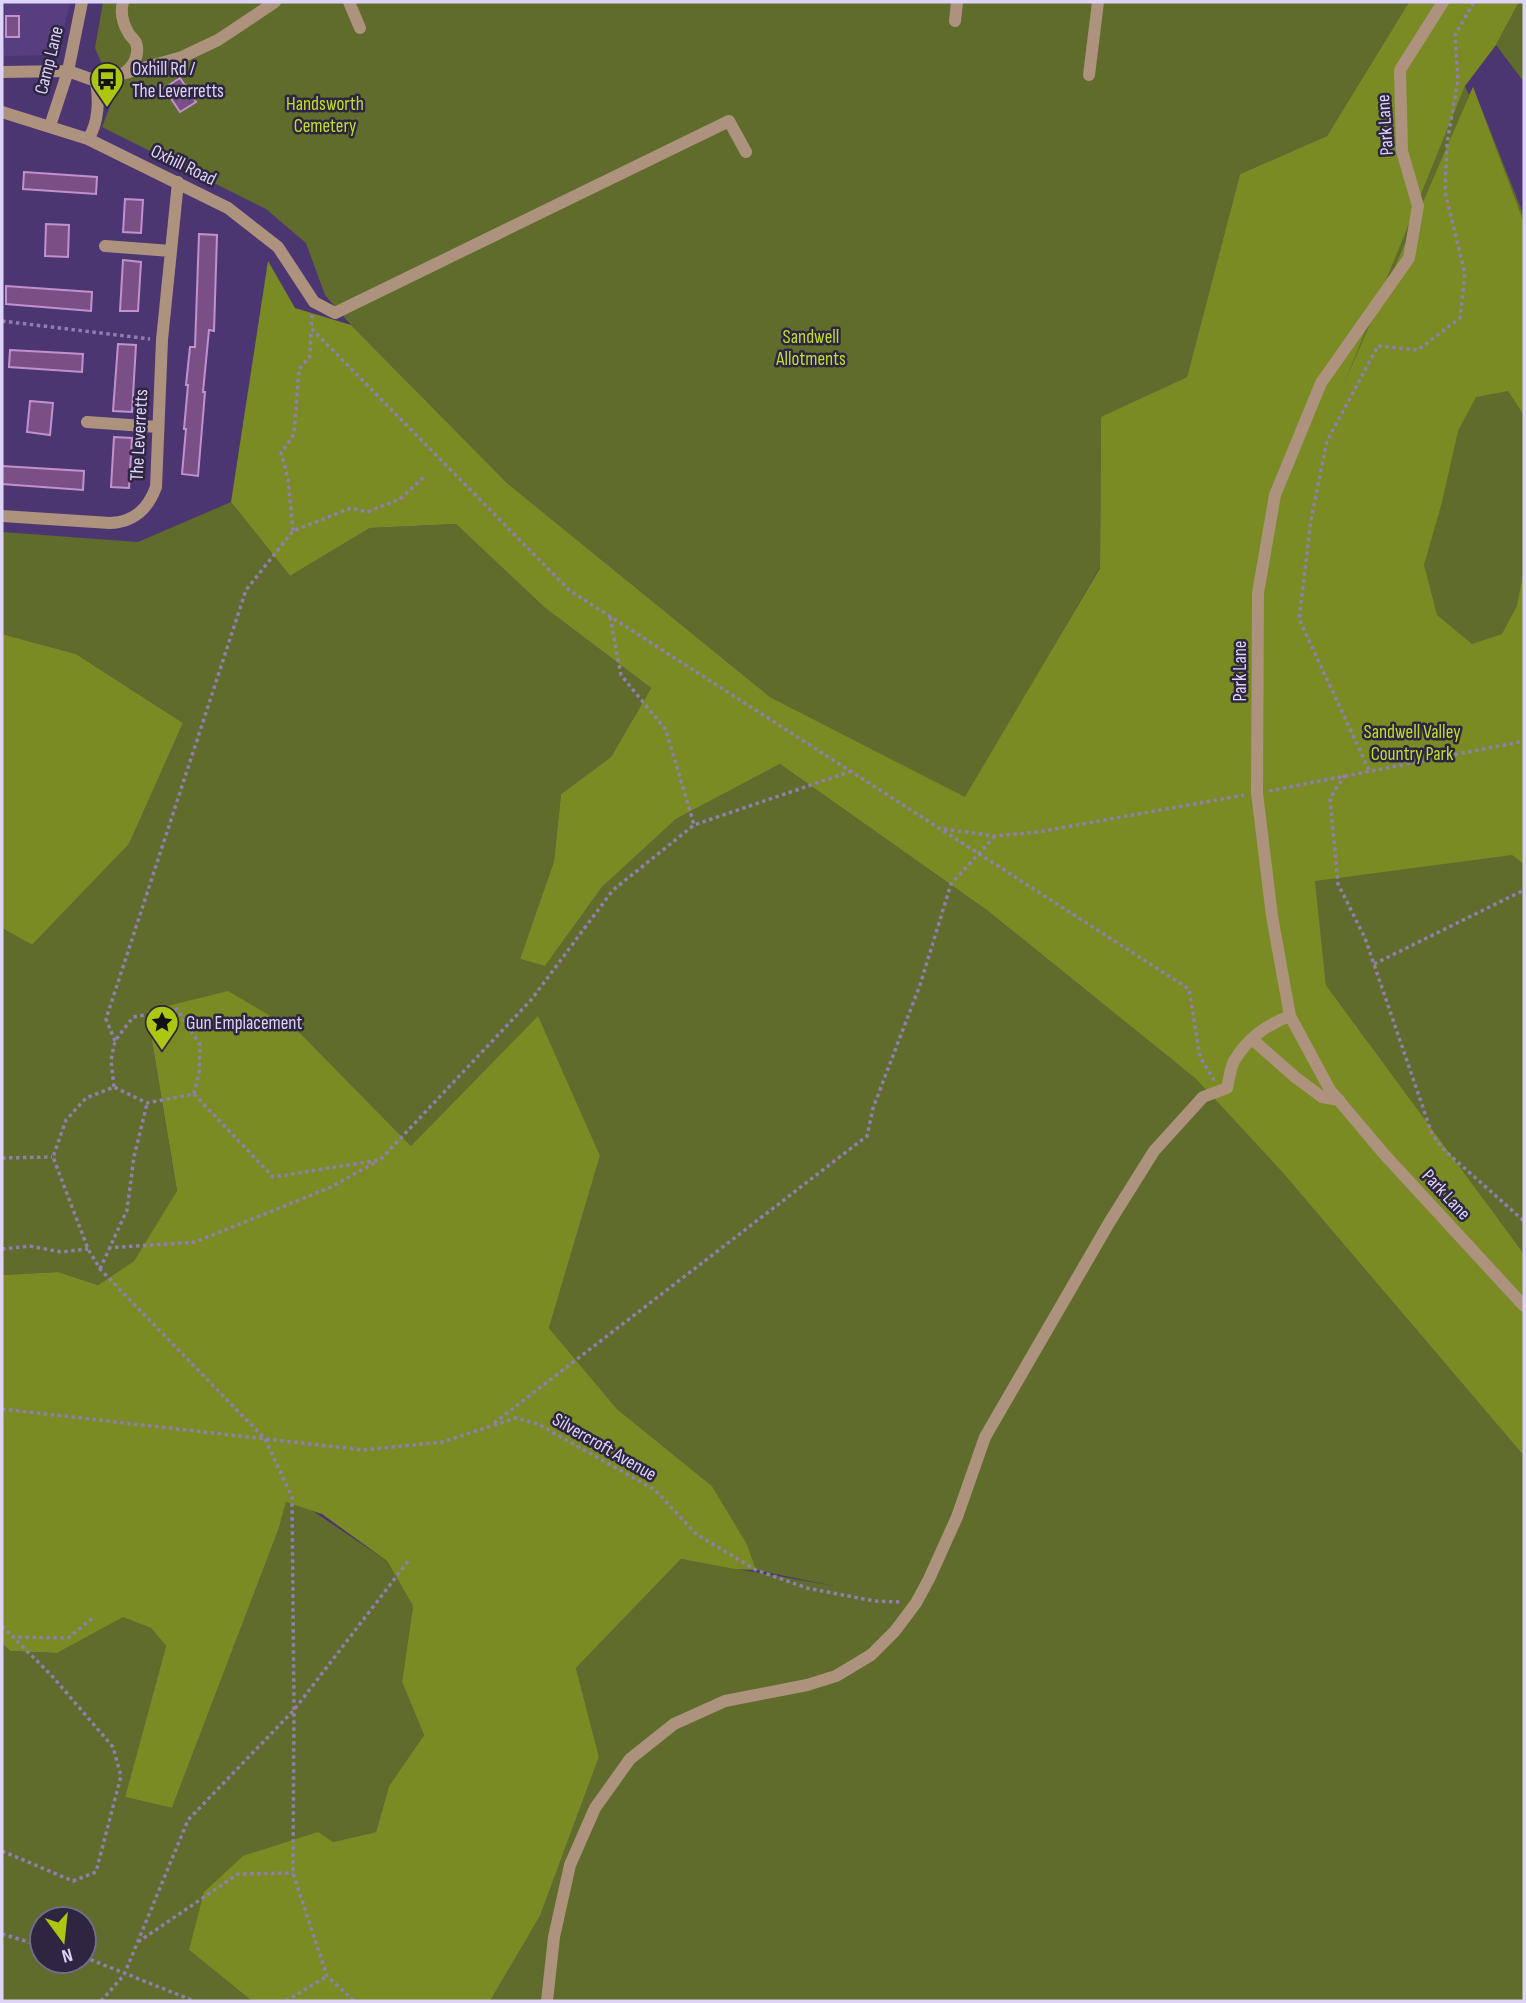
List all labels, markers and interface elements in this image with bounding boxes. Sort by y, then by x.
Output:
street label: Camp Lane [30,24,69,97]
place label: Oxhill Rd / The Leverretts [132,58,224,103]
bus stop icon: Oxhill Rd / The Leverretts [88,60,126,109]
park label: Handsworth Cemetery [286,93,364,138]
street label: Park Lane [1372,94,1399,156]
street label: Oxhill Road [147,140,220,191]
park label: Sandwell Allotments [775,326,846,371]
street label: The Leverretts [126,388,153,482]
street label: Park Lane [1229,641,1252,701]
park label: Sandwell Valley Country Park [1364,721,1461,766]
place icon: Gun Emplacement [143,1003,181,1052]
place label: Gun Emplacement [186,1012,303,1035]
street label: Park Lane [1417,1165,1475,1225]
street label: Silvercroft Avenue [548,1408,660,1486]
north arrow [28,1905,98,1975]
text: N [59,1943,75,1967]

